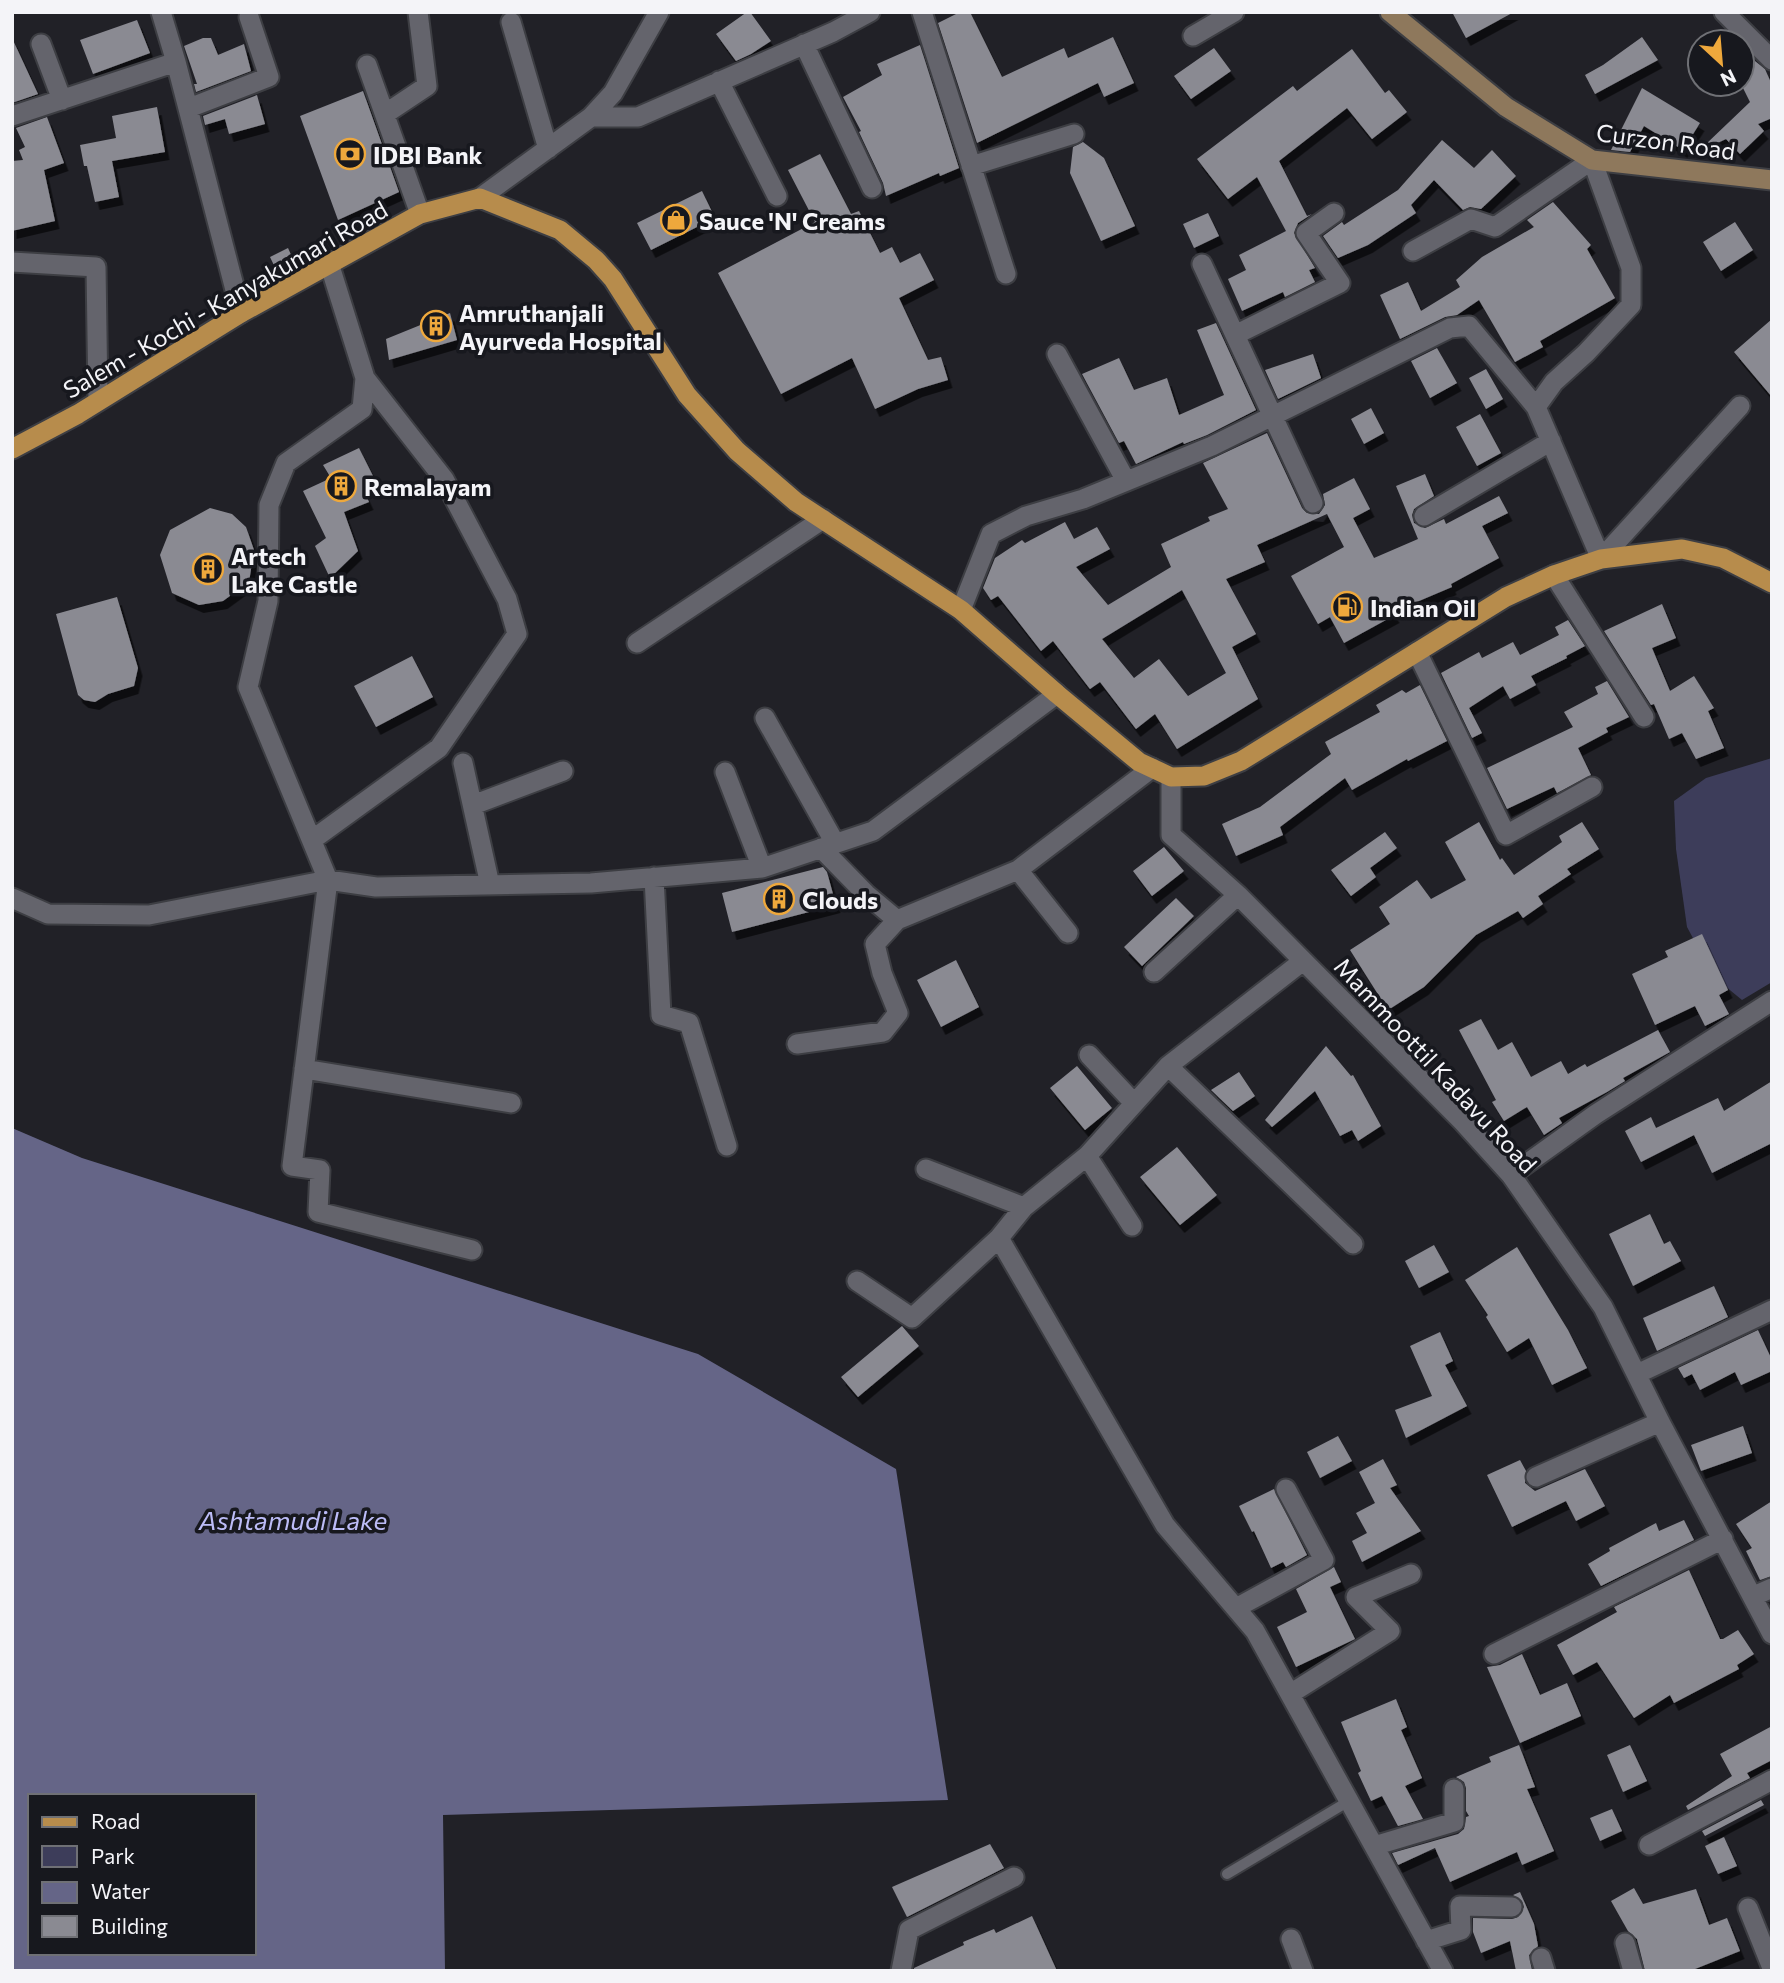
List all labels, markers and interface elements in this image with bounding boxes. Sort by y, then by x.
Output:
north arrow [1686,28,1756,98]
text: N [1717,65,1740,92]
street label: Curzon Road [1595,117,1737,165]
bank icon: IDBI Bank [333,137,367,171]
place label: IDBI Bank [373,140,483,169]
street label: Salem - Kochi - Kanyakumari Road [58,194,392,404]
shop icon: Sauce 'N' Creams [659,203,693,237]
place label: Sauce 'N' Creams [699,206,885,235]
place label: Amruthanjali Ayurveda Hospital [459,298,662,355]
building icon: Amruthanjali Ayurveda Hospital [419,309,453,343]
building icon: Remalayam [324,469,358,503]
place label: Remalayam [364,472,491,501]
place label: Artech Lake Castle [231,541,357,598]
building icon: Artech Lake Castle [191,552,225,586]
fuel station icon: Indian Oil [1330,590,1364,624]
place label: Indian Oil [1370,593,1476,622]
building icon: Clouds [762,882,796,916]
place label: Clouds [802,885,878,914]
street label: Mammoottil Kadavu Road [1329,951,1543,1179]
water label: Ashtamudi Lake [198,1504,388,1535]
legend [28,1794,256,1955]
text: Road [91,1808,140,1833]
text: Park [91,1843,135,1868]
text: Water [91,1878,150,1903]
text: Building [91,1913,168,1938]

